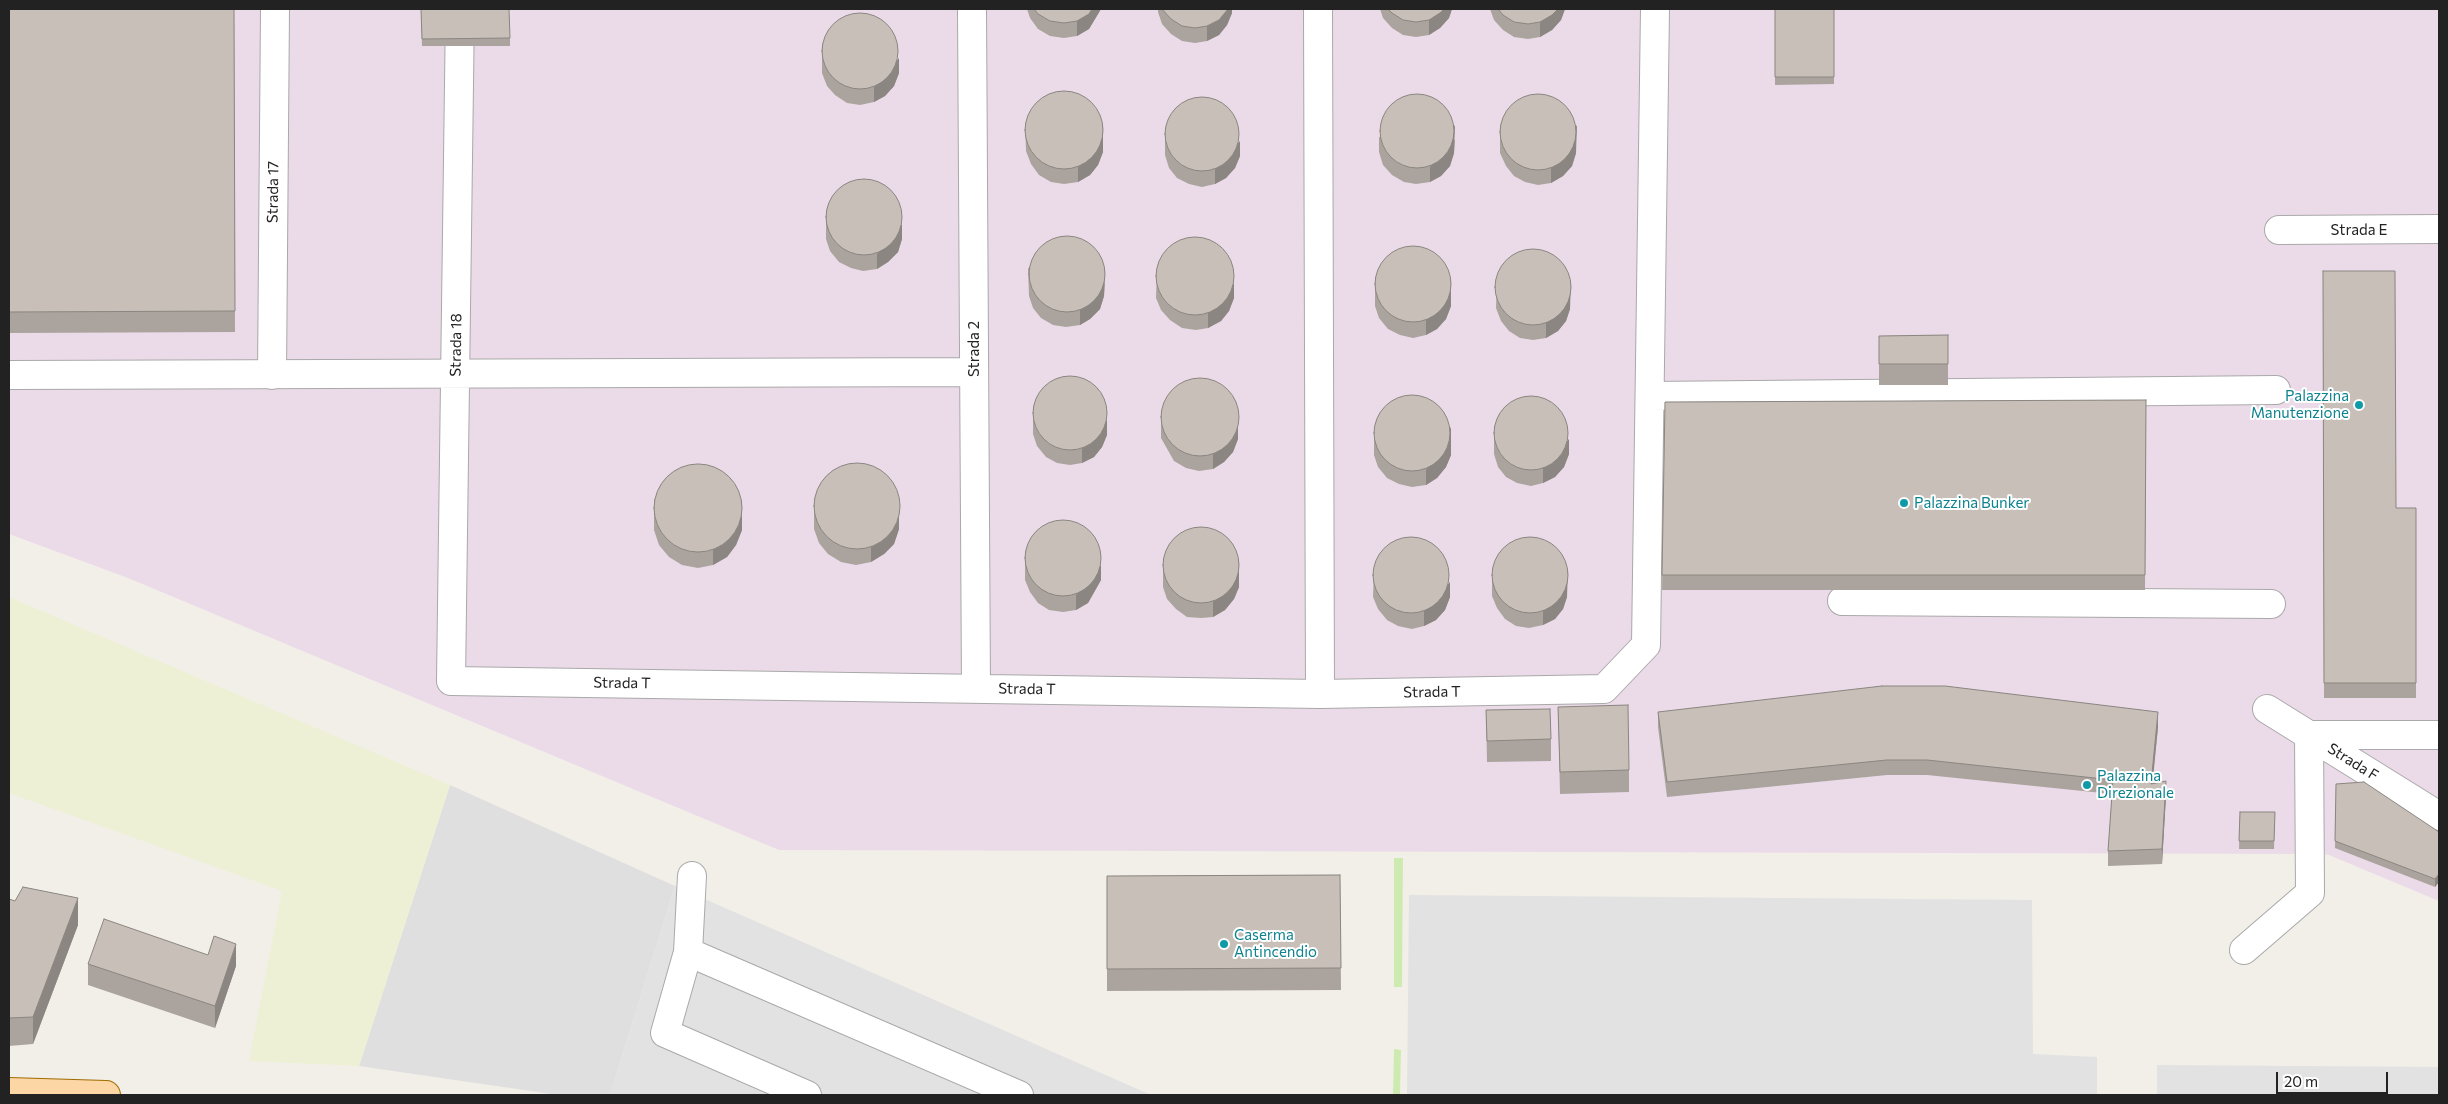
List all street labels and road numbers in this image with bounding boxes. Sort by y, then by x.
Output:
street label: Strada 17 [263,161,283,223]
street label: Strada E [2331,221,2387,239]
street label: Strada 18 [446,313,466,377]
street label: Strada 2 [965,321,983,377]
street label: Strada T [593,673,651,693]
street label: Strada T [998,679,1056,699]
street label: Strada T [1403,682,1461,702]
street label: Strada F [2324,739,2382,785]

